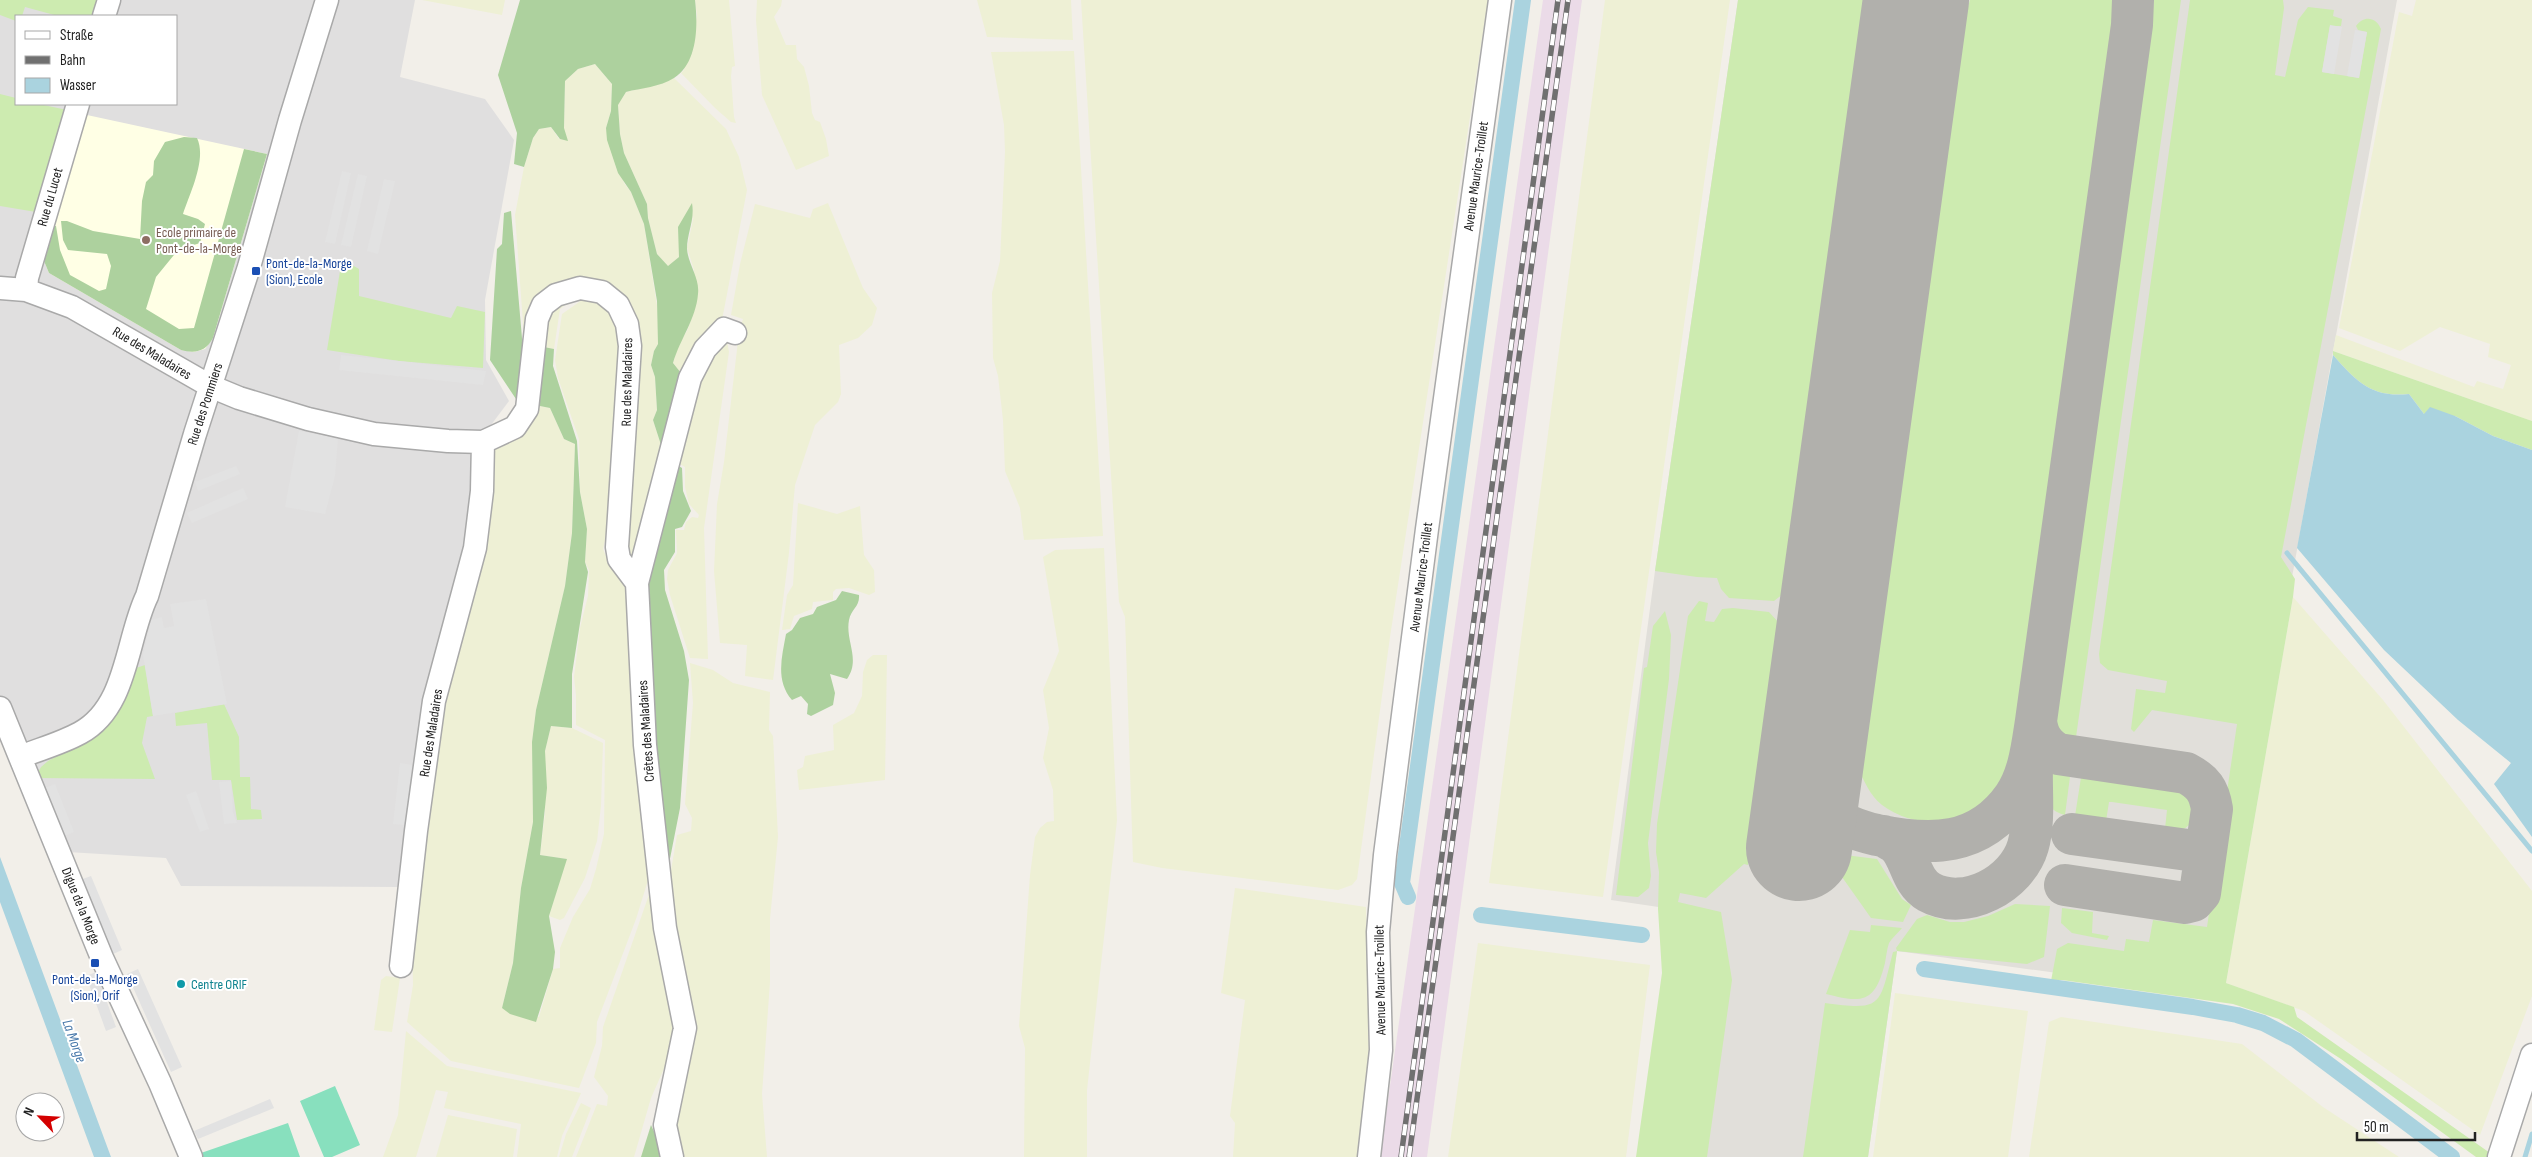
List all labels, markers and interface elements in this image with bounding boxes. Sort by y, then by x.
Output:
legend [15,15,178,105]
text: Straße [60,26,93,45]
text: Bahn [60,51,85,70]
text: Wasser [60,76,97,95]
street label: Avenue Maurice-Troillet [1460,120,1492,233]
street label: Rue du Lucet [33,166,67,228]
place label: Ecole primaire de Pont-de-la-Morge [156,224,242,257]
marker: Ecole primaire de Pont-de-la-Morge [140,234,152,246]
place label: Pont-de-la-Morge (Sion), Ecole [266,255,352,288]
marker: Pont-de-la-Morge (Sion), Ecole [250,265,262,277]
street label: Rue des Maladaires [110,323,194,383]
street label: Rue des Maladaires [618,337,636,427]
street label: Rue des Pommiers [184,361,226,447]
street label: Avenue Maurice-Troillet [1406,521,1436,634]
street label: Crêtes des Maladaires [634,680,658,782]
street label: Rue des Maladaires [416,688,446,778]
street label: Digue de la Morge [58,865,104,947]
street label: Avenue Maurice-Troillet [1371,925,1389,1036]
marker: Pont-de-la-Morge (Sion), Orif [89,957,101,969]
place label: Pont-de-la-Morge (Sion), Orif [52,971,138,1004]
place label: Centre ORIF [191,976,247,993]
marker: Centre ORIF [175,978,187,990]
water label: La Morge [57,1017,91,1065]
north arrow [15,1092,65,1142]
text: N [19,1105,38,1119]
scale bar [2357,1110,2474,1142]
text: 50 m [2364,1118,2389,1137]

